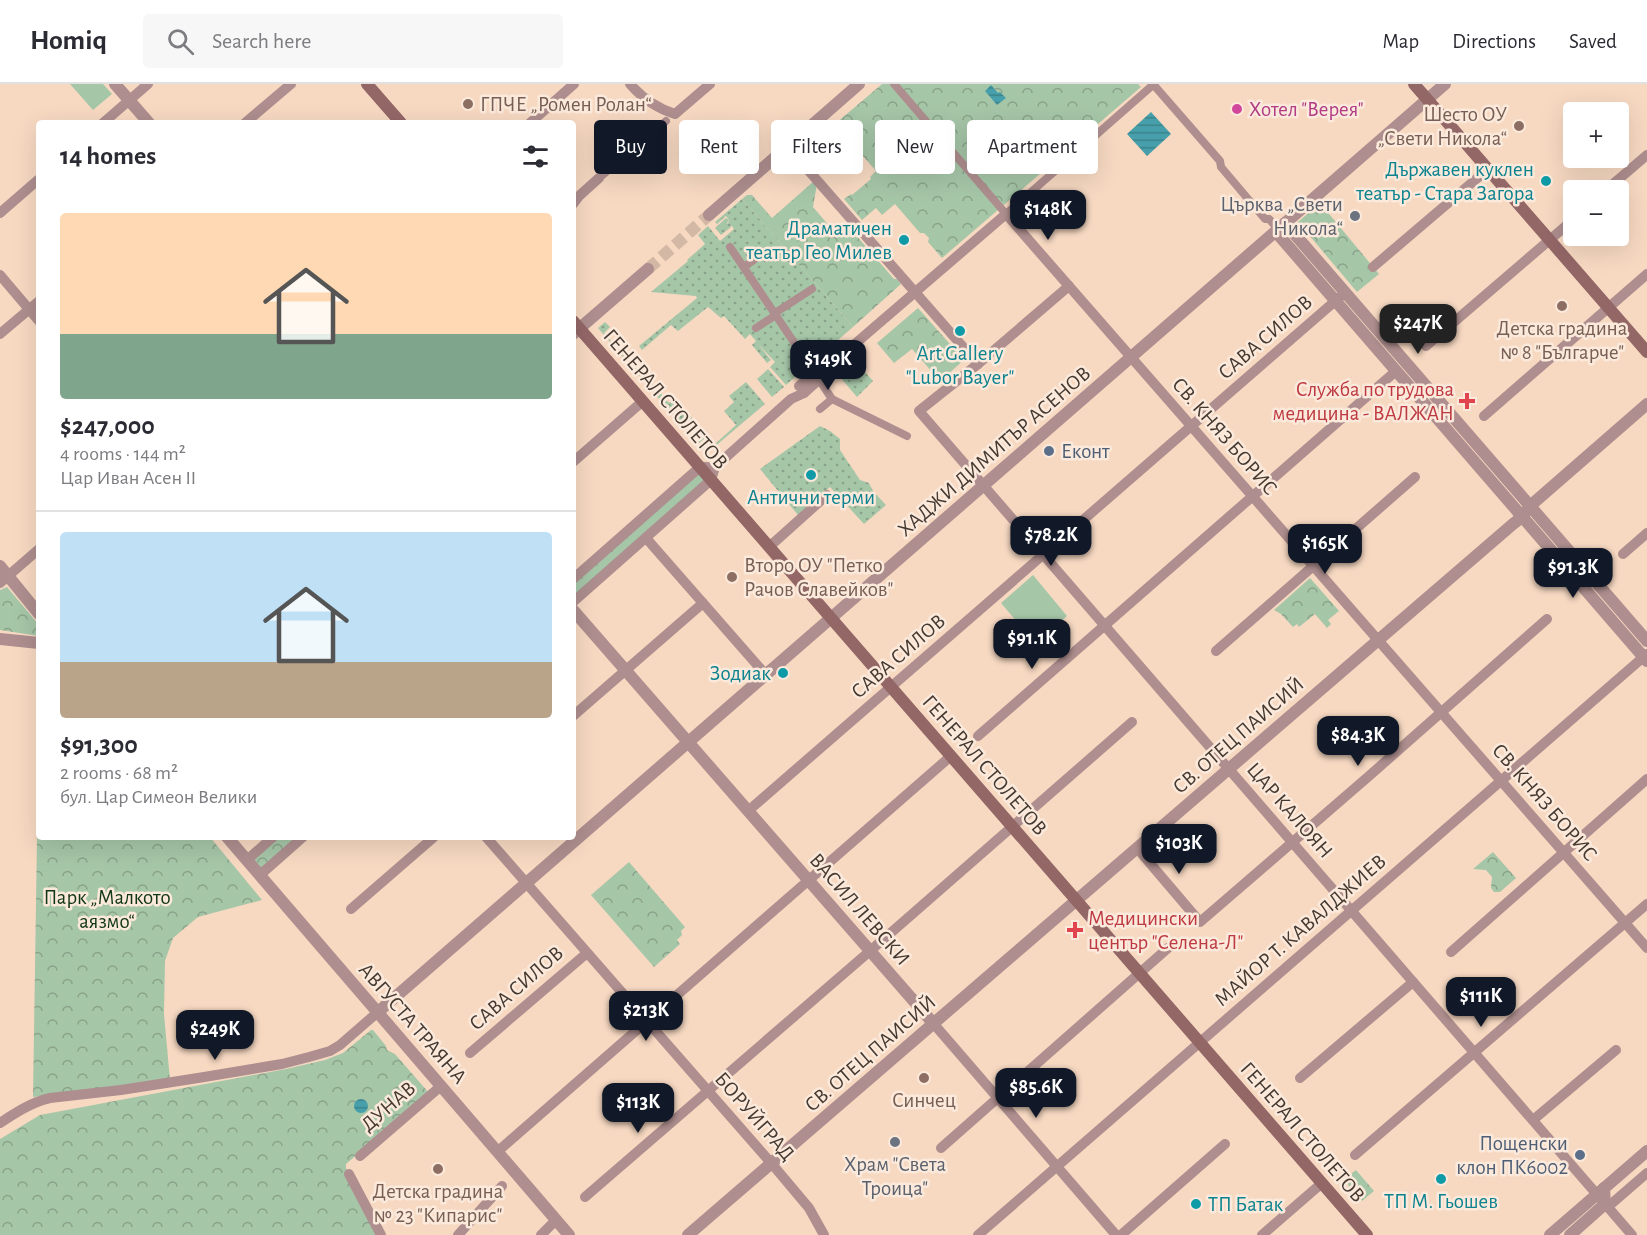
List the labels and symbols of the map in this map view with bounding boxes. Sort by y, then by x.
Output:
place label: ГПЧЕ „Ромен Ролан“ [480,94,652,115]
marker: ГПЧЕ „Ромен Ролан“ [461,97,475,111]
place label: Хотел "Верея" [1249,99,1364,120]
marker: Хотел "Верея" [1230,102,1244,116]
place label: Шесто ОУ „Свети Никола“ [1377,104,1507,149]
marker: Шесто ОУ „Свети Никола“ [1512,119,1526,133]
place label: Държавен куклен театър - Стара Загора [1355,159,1534,204]
marker: Държавен куклен театър - Стара Загора [1539,174,1553,188]
pin: $148K [1006,190,1090,241]
place label: Църква „Свети Никола“ [1220,194,1343,239]
marker: Църква „Свети Никола“ [1348,209,1362,223]
place label: Драматичен театър Гео Милев [745,218,892,263]
marker: Драматичен театър Гео Милев [897,233,911,247]
street label: САВА СИЛОВ [1214,291,1316,384]
marker: Детска градина № 8 "Българче" [1555,299,1569,313]
pin: $247K [1376,304,1460,355]
place label: Детска градина № 8 "Българче" [1497,318,1628,363]
marker: Art Gallery "Lubor Bayer" [953,324,967,338]
street label: ГЕНЕРАЛ СТОЛЕТОВ [599,325,732,473]
pin: $149K [786,340,870,391]
place label: Art Gallery "Lubor Bayer" [906,343,1014,388]
street label: ХАДЖИ ДИМИТЪР АСЕНОВ [894,362,1095,540]
street label: СВ. КНЯЗ БОРИС [1168,374,1281,499]
place label: Служба по трудова медицина - ВАЛЖАН [1273,379,1454,424]
marker: Служба по трудова медицина - ВАЛЖАН [1458,392,1476,410]
place label: Еконт [1061,441,1110,462]
marker: Еконт [1042,444,1056,458]
marker: Антични терми [804,468,818,482]
place label: Антични терми [747,487,875,508]
pin: $78.2K [1002,516,1100,567]
pin: $165K [1283,524,1367,575]
pin: $91.3K [1524,548,1622,599]
place label: Второ ОУ "Петко Рачов Славейков" [744,555,893,600]
marker: Второ ОУ "Петко Рачов Славейков" [725,570,739,584]
street label: САВА СИЛОВ [847,610,949,703]
pin: $91.1K [983,619,1081,670]
place label: Зодиак [710,663,771,684]
marker: Зодиак [776,666,790,680]
street label: СВ. ОТЕЦ ПАИСИЙ [1168,672,1308,798]
street label: ГЕНЕРАЛ СТОЛЕТОВ [918,691,1051,839]
pin: $84.3K [1309,716,1407,767]
street label: СВ. КНЯЗ БОРИС [1488,740,1601,865]
street label: ЦАР КАЛОЯН [1243,759,1337,862]
pin: $103K [1137,824,1221,875]
street label: ВАСИЛ ЛЕВСКИ [805,849,914,969]
street label: МАЙОР Т. КАВАЛДЖИЕВ [1210,850,1390,1010]
park label: Парк „Малкото аязмо“ [43,887,171,932]
place label: Медицински център "Селена-Л" [1088,908,1243,953]
marker: Медицински център "Селена-Л" [1066,921,1084,939]
street label: САВА СИЛОВ [465,942,567,1035]
street label: АВГУСТА ТРАЯНА [355,959,470,1088]
pin: $111K [1439,977,1523,1028]
street label: СВ. ОТЕЦ ПАИСИЙ [800,990,940,1116]
pin: $213K [604,991,688,1042]
pin: $249K [173,1010,257,1061]
street label: ГЕНЕРАЛ СТОЛЕТОВ [1236,1058,1369,1206]
street label: БОРУЙГРАД [711,1067,799,1165]
pin: $85.6K [987,1068,1085,1119]
marker: Синчец [917,1071,931,1085]
street label: ДУНАВ [357,1077,420,1135]
pin: $113K [596,1083,680,1134]
place label: Синчец [892,1090,956,1111]
place label: Пощенски клон ПК6002 [1456,1133,1568,1178]
marker: Храм "Света Троица" [888,1135,902,1149]
marker: Пощенски клон ПК6002 [1573,1148,1587,1162]
place label: Храм "Света Троица" [844,1154,946,1199]
marker: Детска градина № 23 "Кипарис" [431,1162,445,1176]
marker: ТП М. Гьошев [1434,1172,1448,1186]
place label: Детска градина № 23 "Кипарис" [373,1181,504,1226]
place label: ТП М. Гьошев [1384,1191,1498,1212]
place label: ТП Батак [1208,1194,1284,1215]
marker: ТП Батак [1189,1197,1203,1211]

